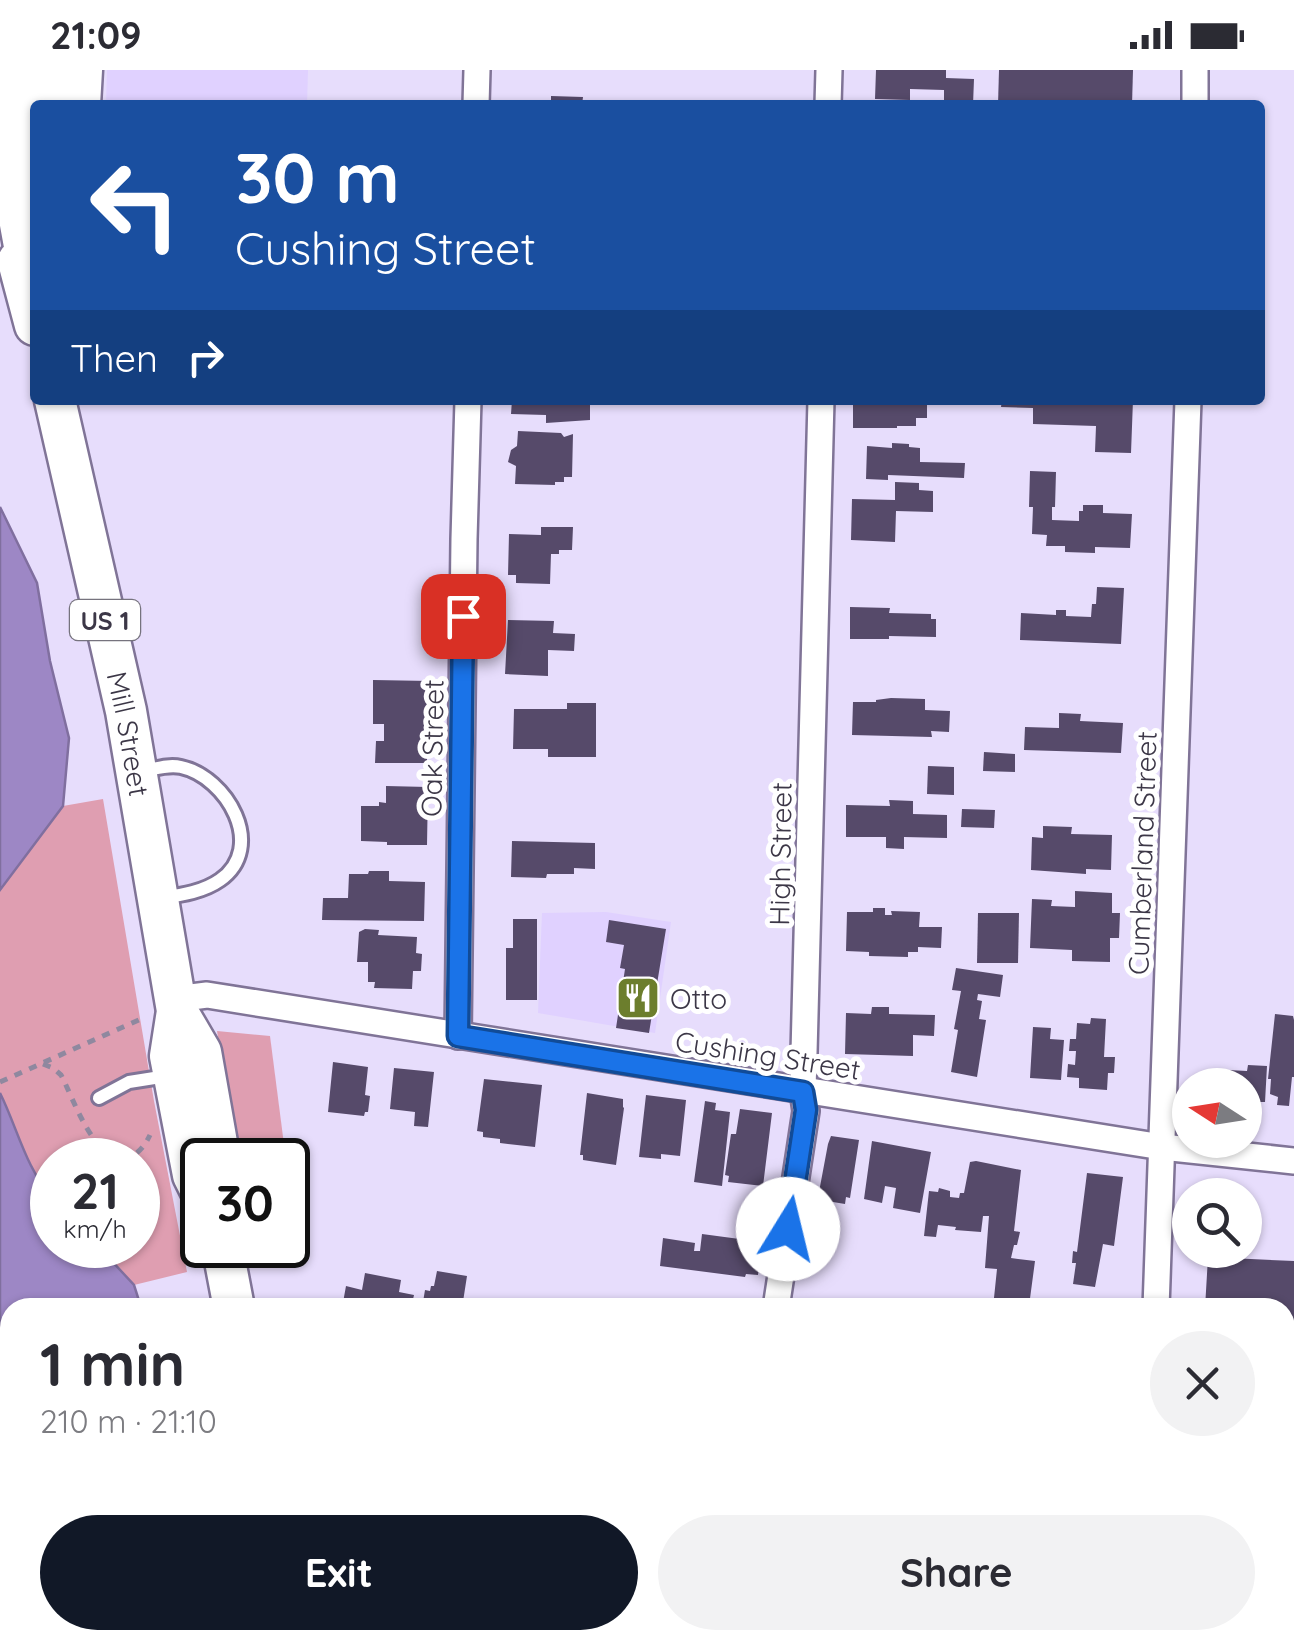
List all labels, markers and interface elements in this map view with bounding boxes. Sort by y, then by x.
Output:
text: 21:09 [50,11,142,59]
text: 30 m [235,133,400,221]
icon: left [70,140,200,270]
text: Cushing Street [235,220,536,276]
icon: right [178,330,233,385]
text: Then [70,334,158,382]
pin [421,574,506,659]
icon: arrive [436,589,491,644]
road number: US 1 [70,600,140,640]
street label: Mill Street [100,668,158,799]
street label: Oak Street [413,679,451,817]
street label: Cumberland Street [1120,730,1164,976]
street label: High Street [761,782,799,926]
restaurant icon: Otto [615,975,661,1021]
place label: Otto [670,981,727,1016]
street label: Cushing Street [673,1023,863,1087]
north arrow [1172,1068,1262,1158]
map controls [1172,1068,1262,1268]
speed limit sign: 30 [180,1138,310,1268]
text: 21 [71,1159,119,1222]
position arrow [736,1177,840,1281]
button: search [1172,1178,1262,1268]
text: km/h [63,1213,127,1244]
text: 1 min [40,1326,185,1401]
button: close [1150,1331,1255,1436]
text: 210 m · 21:10 [40,1401,217,1441]
button: Exit [40,1515,638,1630]
button: Share [658,1515,1255,1630]

